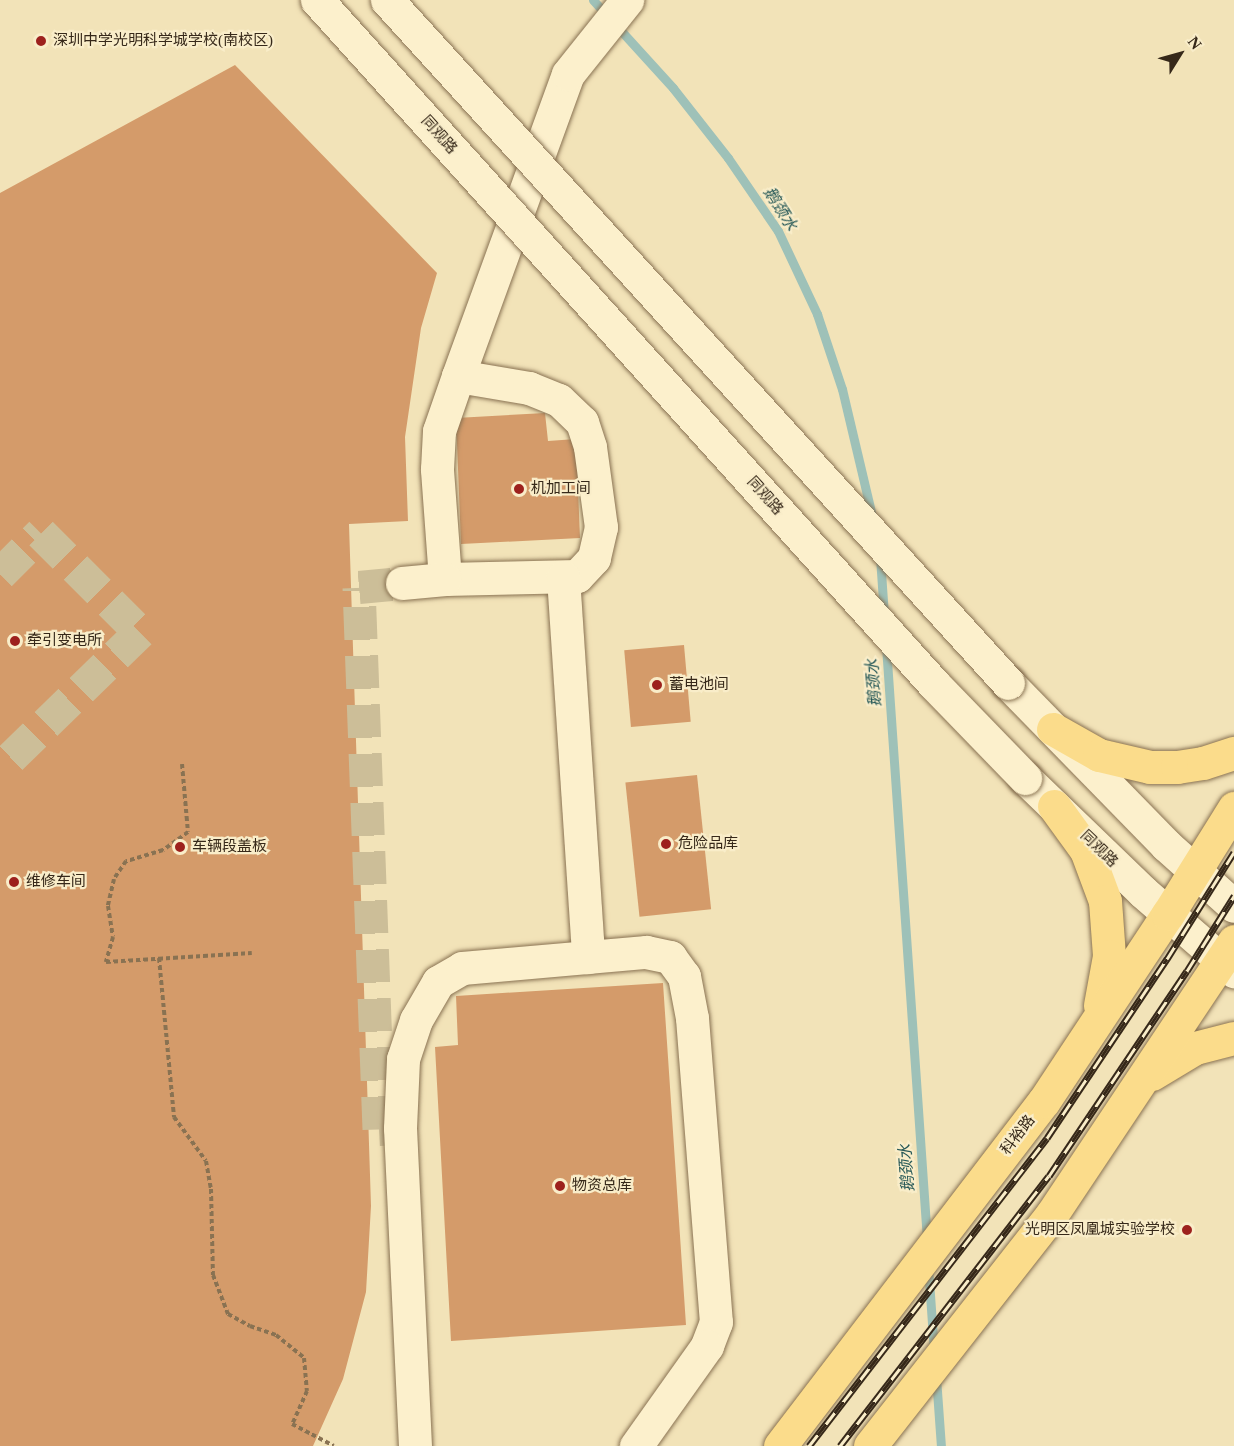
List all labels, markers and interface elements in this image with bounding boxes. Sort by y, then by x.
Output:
north arrow [1150,24,1210,84]
place label: 深圳中学光明科学城学校(南校区) [53,32,273,50]
text: N [1185,33,1205,53]
marker: 深圳中学光明科学城学校(南校区) [34,34,48,48]
street label: 同观路 [417,112,461,158]
water label: 鹅颈水 [759,184,801,234]
street label: 同观路 [743,473,787,519]
place label: 机加工间 [531,480,591,498]
marker: 机加工间 [512,482,526,496]
place label: 牵引变电所 [27,632,102,650]
marker: 牵引变电所 [8,634,22,648]
water label: 鹅颈水 [863,658,885,708]
place label: 蓄电池间 [669,676,729,694]
marker: 蓄电池间 [650,678,664,692]
street label: 同观路 [1077,827,1121,871]
place label: 危险品库 [678,835,738,853]
marker: 危险品库 [659,837,673,851]
place label: 车辆段盖板 [192,838,267,856]
marker: 车辆段盖板 [173,840,187,854]
place label: 维修车间 [26,873,86,891]
marker: 维修车间 [7,875,21,889]
street label: 科裕路 [997,1112,1039,1158]
water label: 鹅颈水 [896,1143,918,1193]
place label: 物资总库 [572,1177,632,1195]
marker: 物资总库 [553,1179,567,1193]
place label: 光明区凤凰城实验学校 [1025,1221,1175,1239]
marker: 光明区凤凰城实验学校 [1180,1223,1194,1237]

